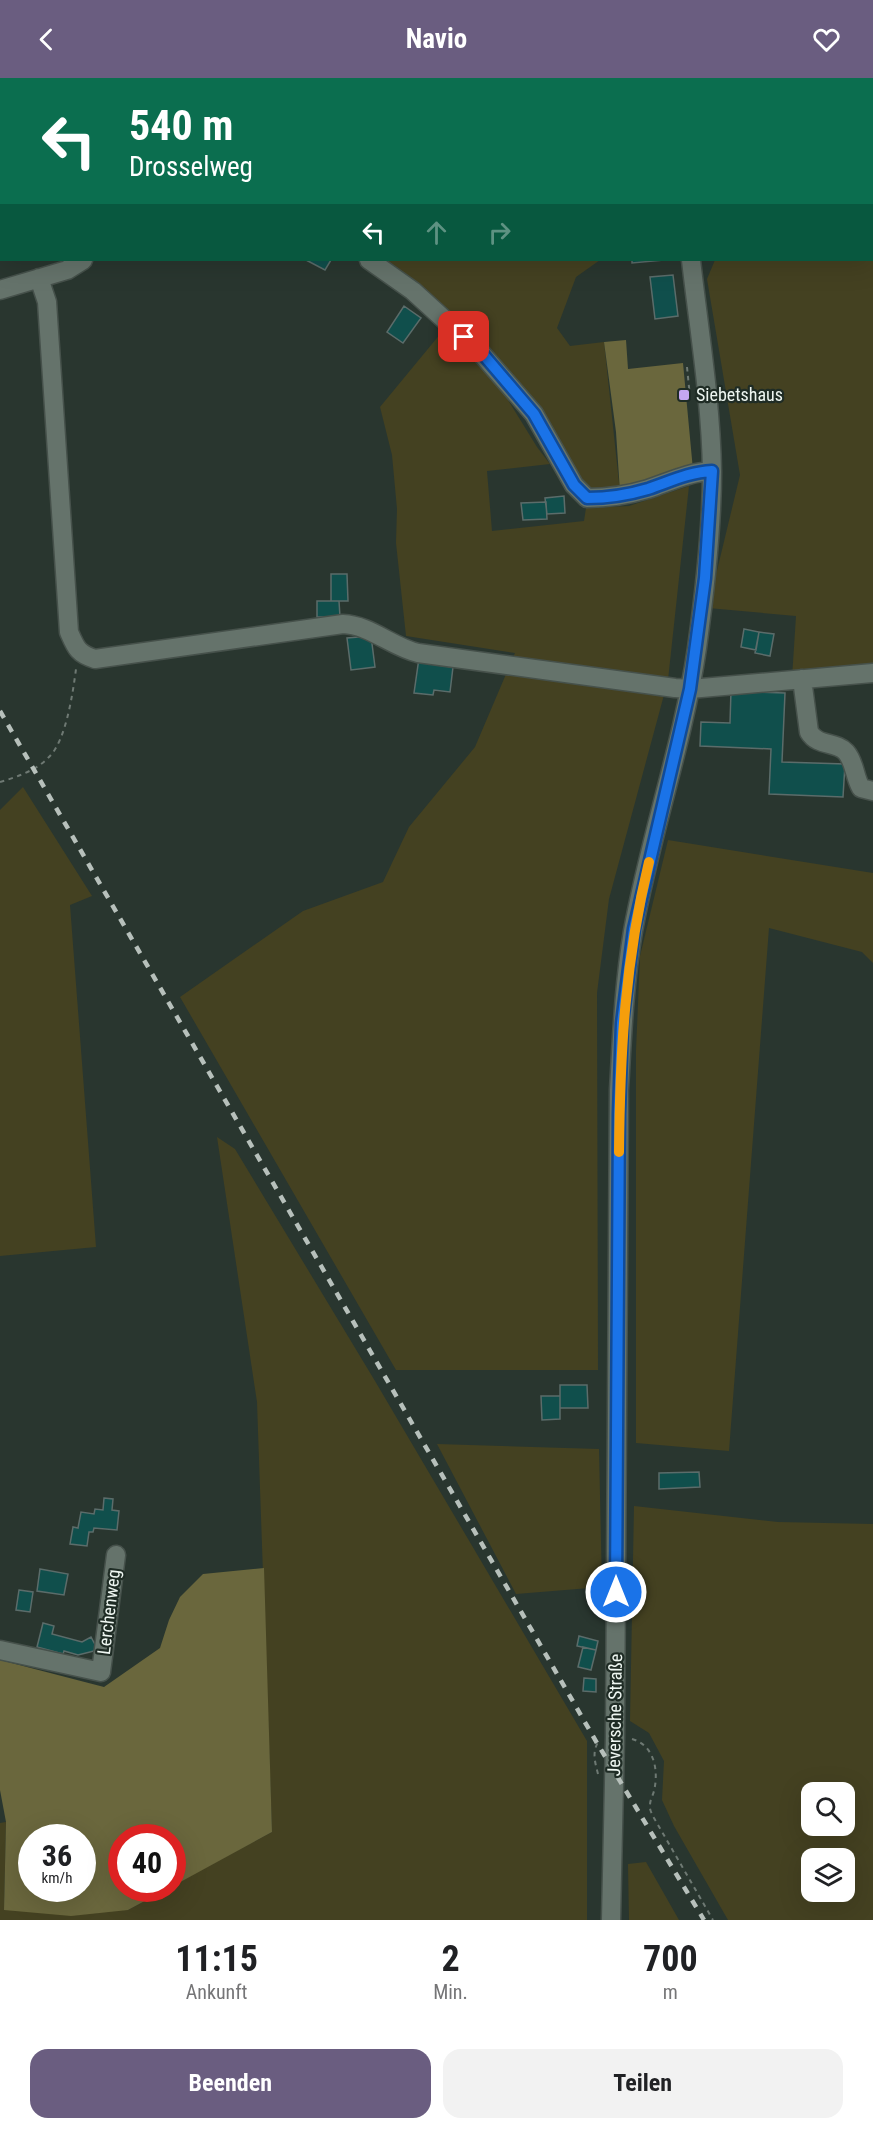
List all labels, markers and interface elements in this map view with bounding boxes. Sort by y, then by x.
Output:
icon: back [30,23,63,56]
text: Navio [406,23,467,55]
icon: heart [810,23,843,56]
text: 540 m [129,101,234,150]
icon: left [30,102,108,180]
text: Drosselweg [129,151,253,183]
icon: left [357,216,390,249]
icon: ahead [420,216,453,249]
icon: right [483,216,516,249]
pin [438,311,489,362]
icon: arrive [447,320,480,353]
place label: Siebetshaus [696,384,783,405]
marker: Siebetshaus [677,388,691,402]
position arrow [584,1560,648,1624]
street label: Lerchenweg [93,1568,124,1656]
street label: Jeversche Straße [603,1654,626,1776]
map controls [801,1782,855,1902]
button: search [801,1782,855,1836]
speed limit sign: 40 [108,1824,186,1902]
text: 36 [42,1838,72,1873]
button: layers [801,1848,855,1902]
text: km/h [42,1869,72,1887]
text: 11:15 [175,1938,258,1980]
text: 2 [441,1938,460,1980]
text: 700 [643,1938,698,1980]
text: Ankunft [186,1980,248,2004]
text: Min. [433,1980,468,2004]
text: m [663,1980,678,2004]
button: Beenden [30,2049,431,2118]
button: Teilen [443,2049,843,2118]

